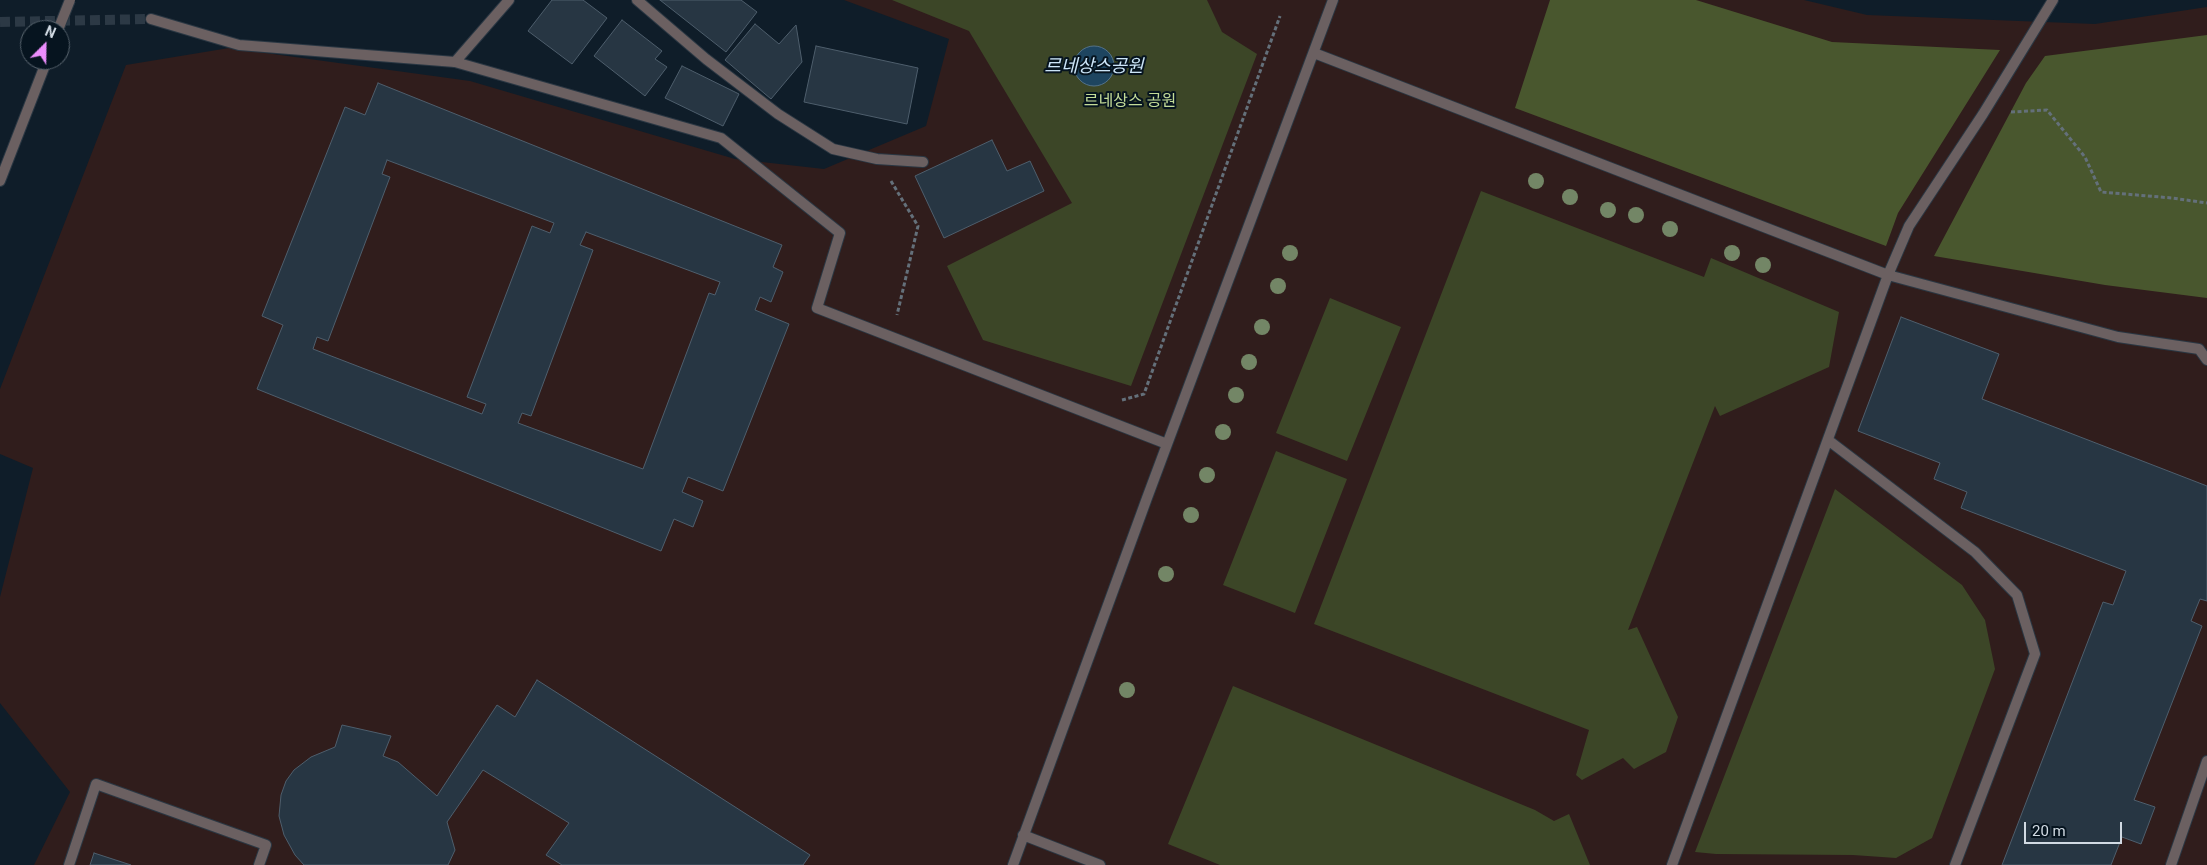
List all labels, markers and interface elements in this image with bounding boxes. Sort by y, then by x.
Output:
north arrow [20,20,70,70]
text: N [43,23,58,41]
water label: 르네상스공원 [1044,56,1144,78]
park label: 르네상스 공원 [1084,92,1176,112]
scale bar [2027,812,2124,844]
text: 20 m [2032,822,2066,840]

